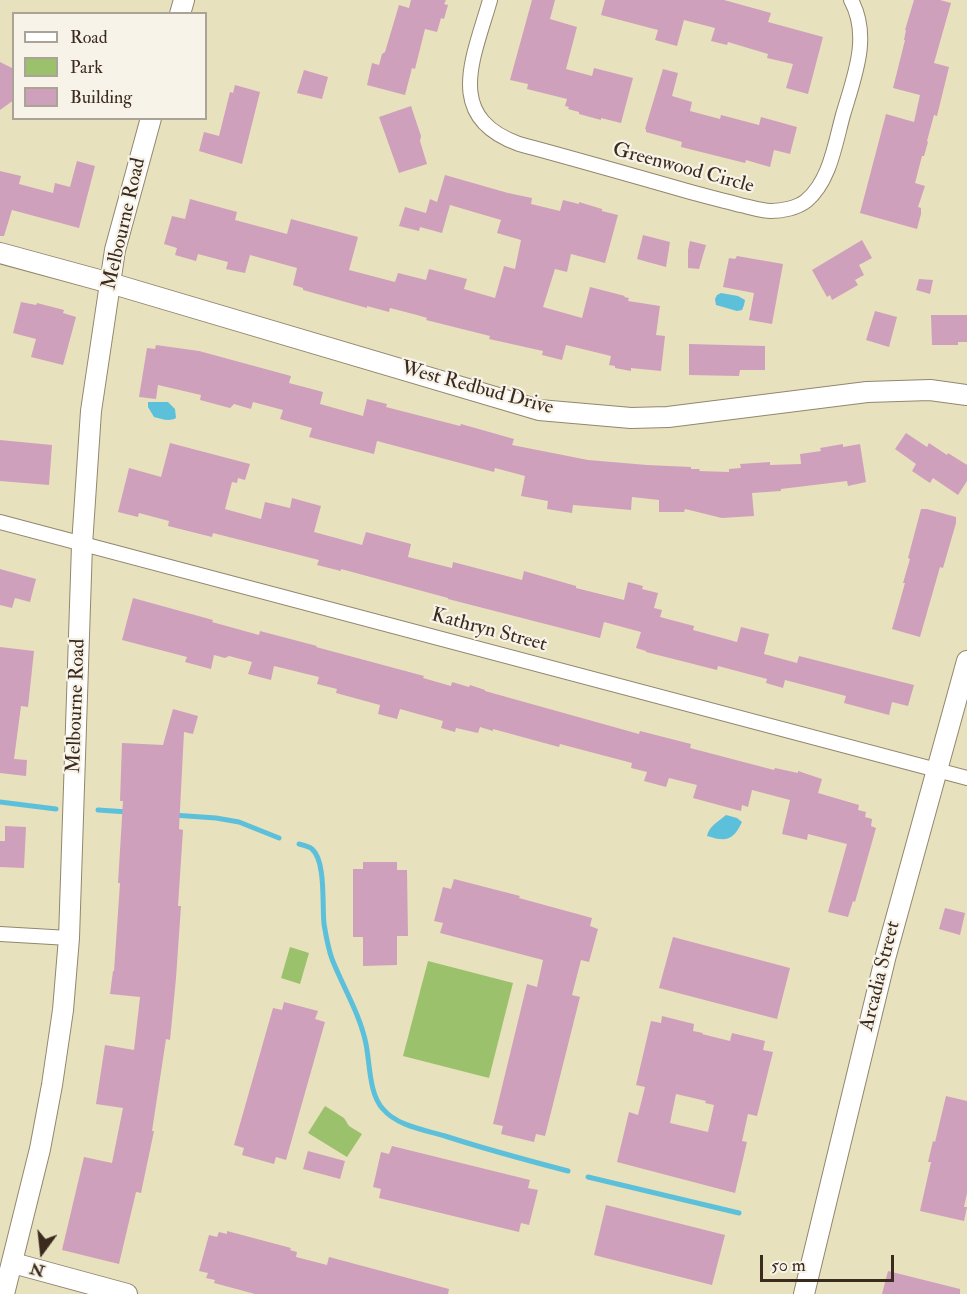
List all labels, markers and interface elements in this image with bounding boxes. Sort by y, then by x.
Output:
legend [12,12,207,120]
text: Road [70,26,108,49]
text: Park [70,56,103,79]
text: Building [70,86,132,109]
street label: Greenwood Circle [610,139,756,199]
street label: Melbourne Road [98,156,152,292]
street label: West Redbud Drive [398,357,556,421]
street label: Kathryn Street [429,604,549,658]
street label: Melbourne Road [63,638,91,774]
street label: Arcadia Street [856,919,906,1033]
north arrow [12,1222,72,1282]
scale bar [763,1243,896,1281]
text: 50 m [771,1254,806,1277]
text: N [28,1258,47,1281]

